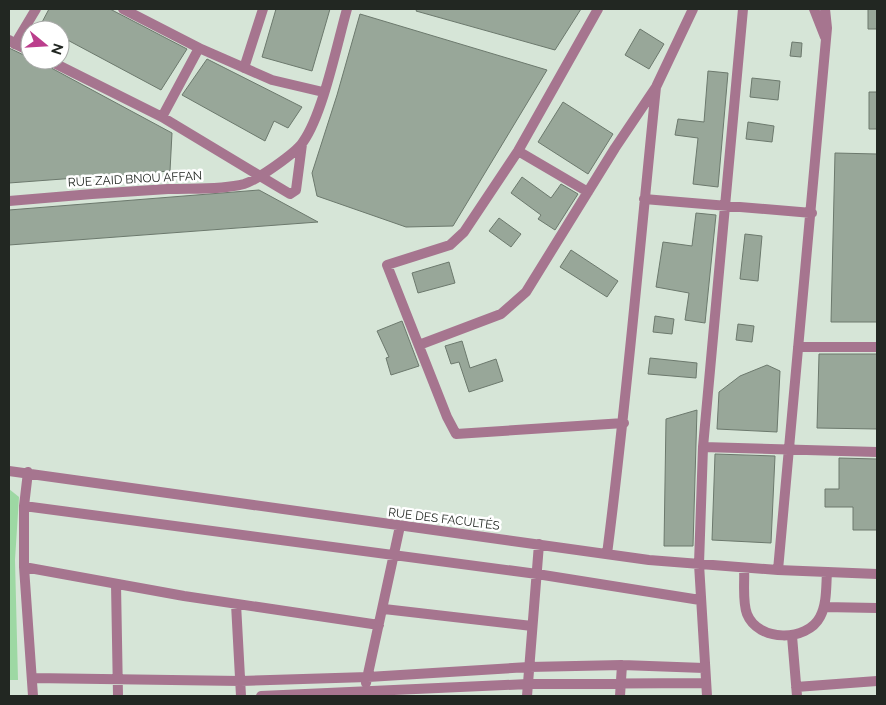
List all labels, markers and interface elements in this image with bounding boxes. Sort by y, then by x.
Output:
north arrow [20,20,70,70]
text: N [48,41,67,57]
street label: RUE ZAID BNOU AFFAN [67,168,203,190]
street label: RUE DES FACULTÉS [387,505,501,533]

